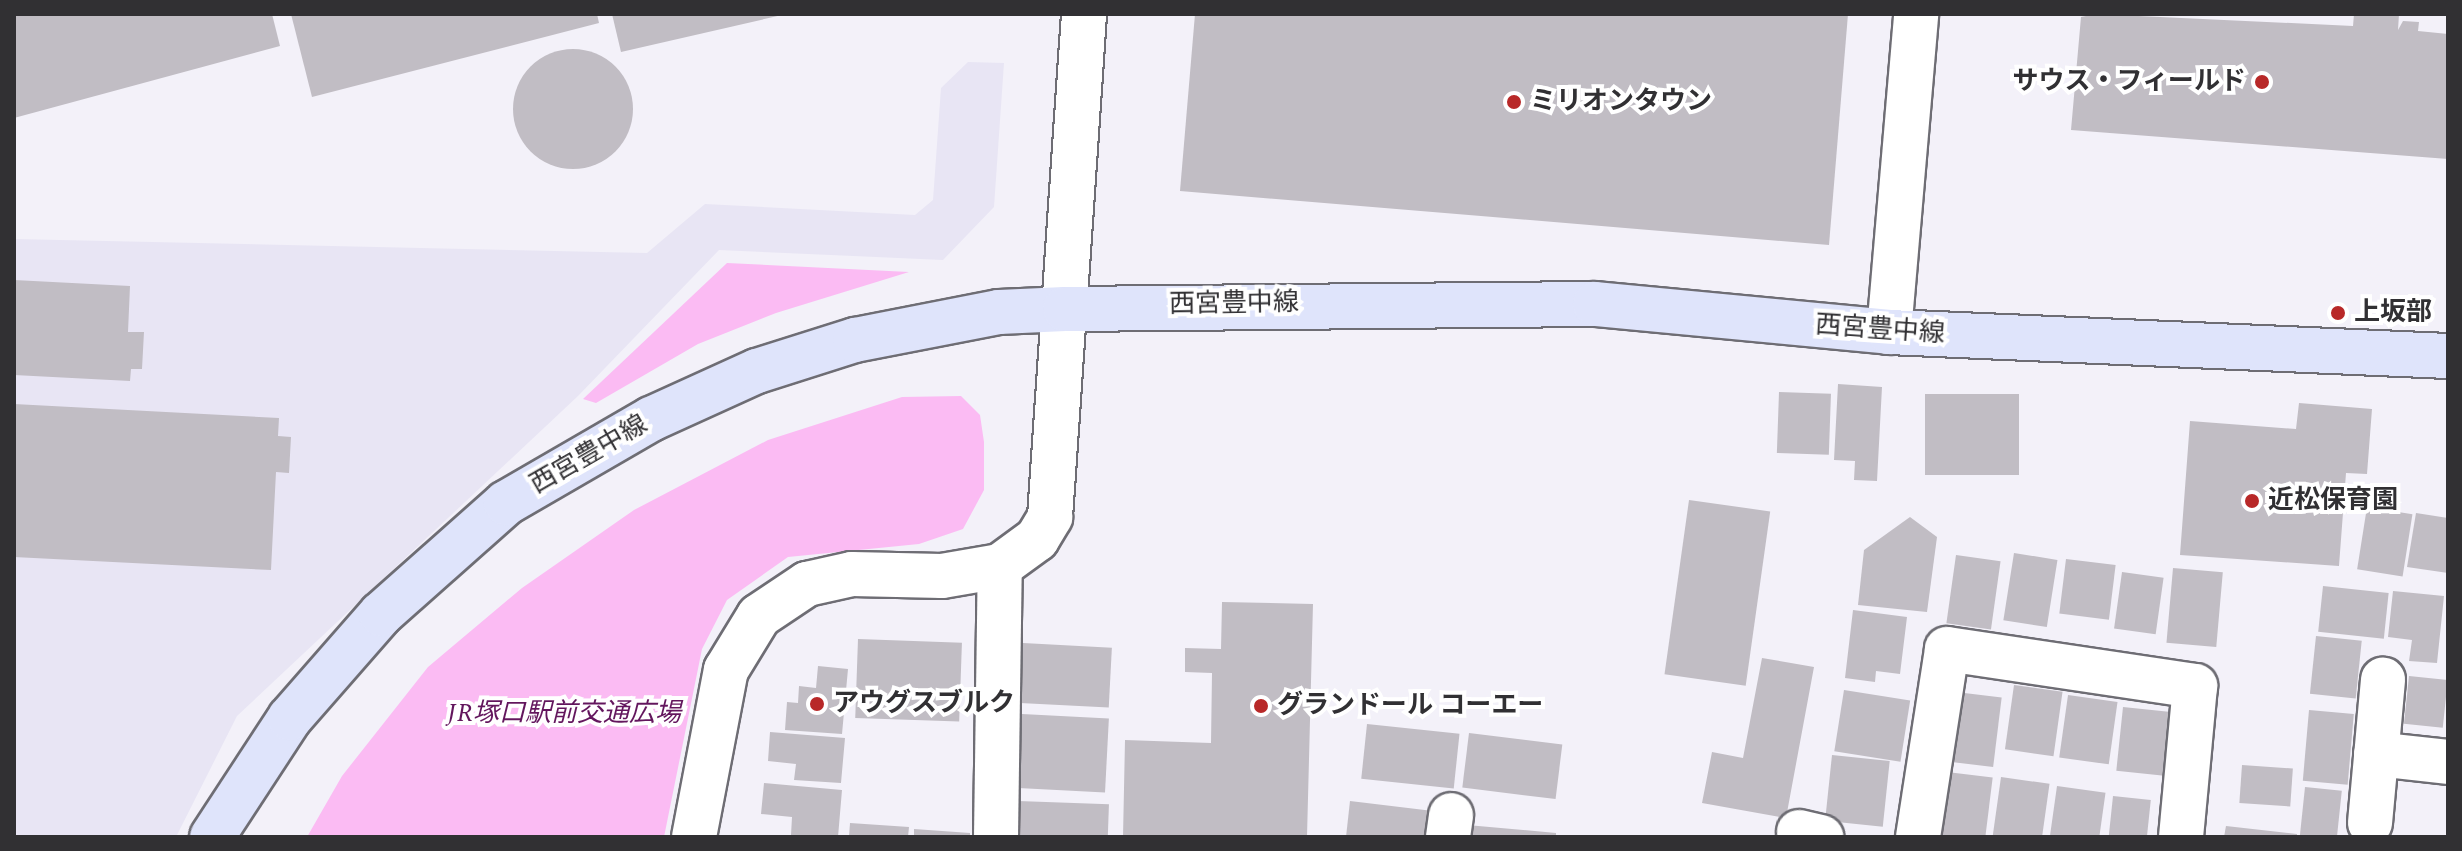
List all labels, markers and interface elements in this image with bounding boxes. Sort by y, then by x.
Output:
place label: サウス・フィールド [2012,66,2246,98]
marker: サウス・フィールド [2253,73,2271,91]
place label: ミリオンタウン [1530,86,1712,118]
marker: ミリオンタウン [1505,93,1523,111]
street label: 西宮豊中線 [1169,287,1299,321]
place label: 上坂部 [2354,297,2432,329]
marker: 上坂部 [2329,304,2347,322]
street label: 西宮豊中線 [1814,310,1946,350]
street label: 西宮豊中線 [525,409,653,501]
place label: 近松保育園 [2268,485,2398,517]
marker: 近松保育園 [2243,492,2261,510]
place label: アウグスブルク [833,688,1015,720]
place label: グランドール コーエー [1277,690,1543,722]
marker: アウグスブルク [808,695,826,713]
marker: グランドール コーエー [1252,697,1270,715]
park label: JR塚口駅前交通広場 [447,698,681,730]

